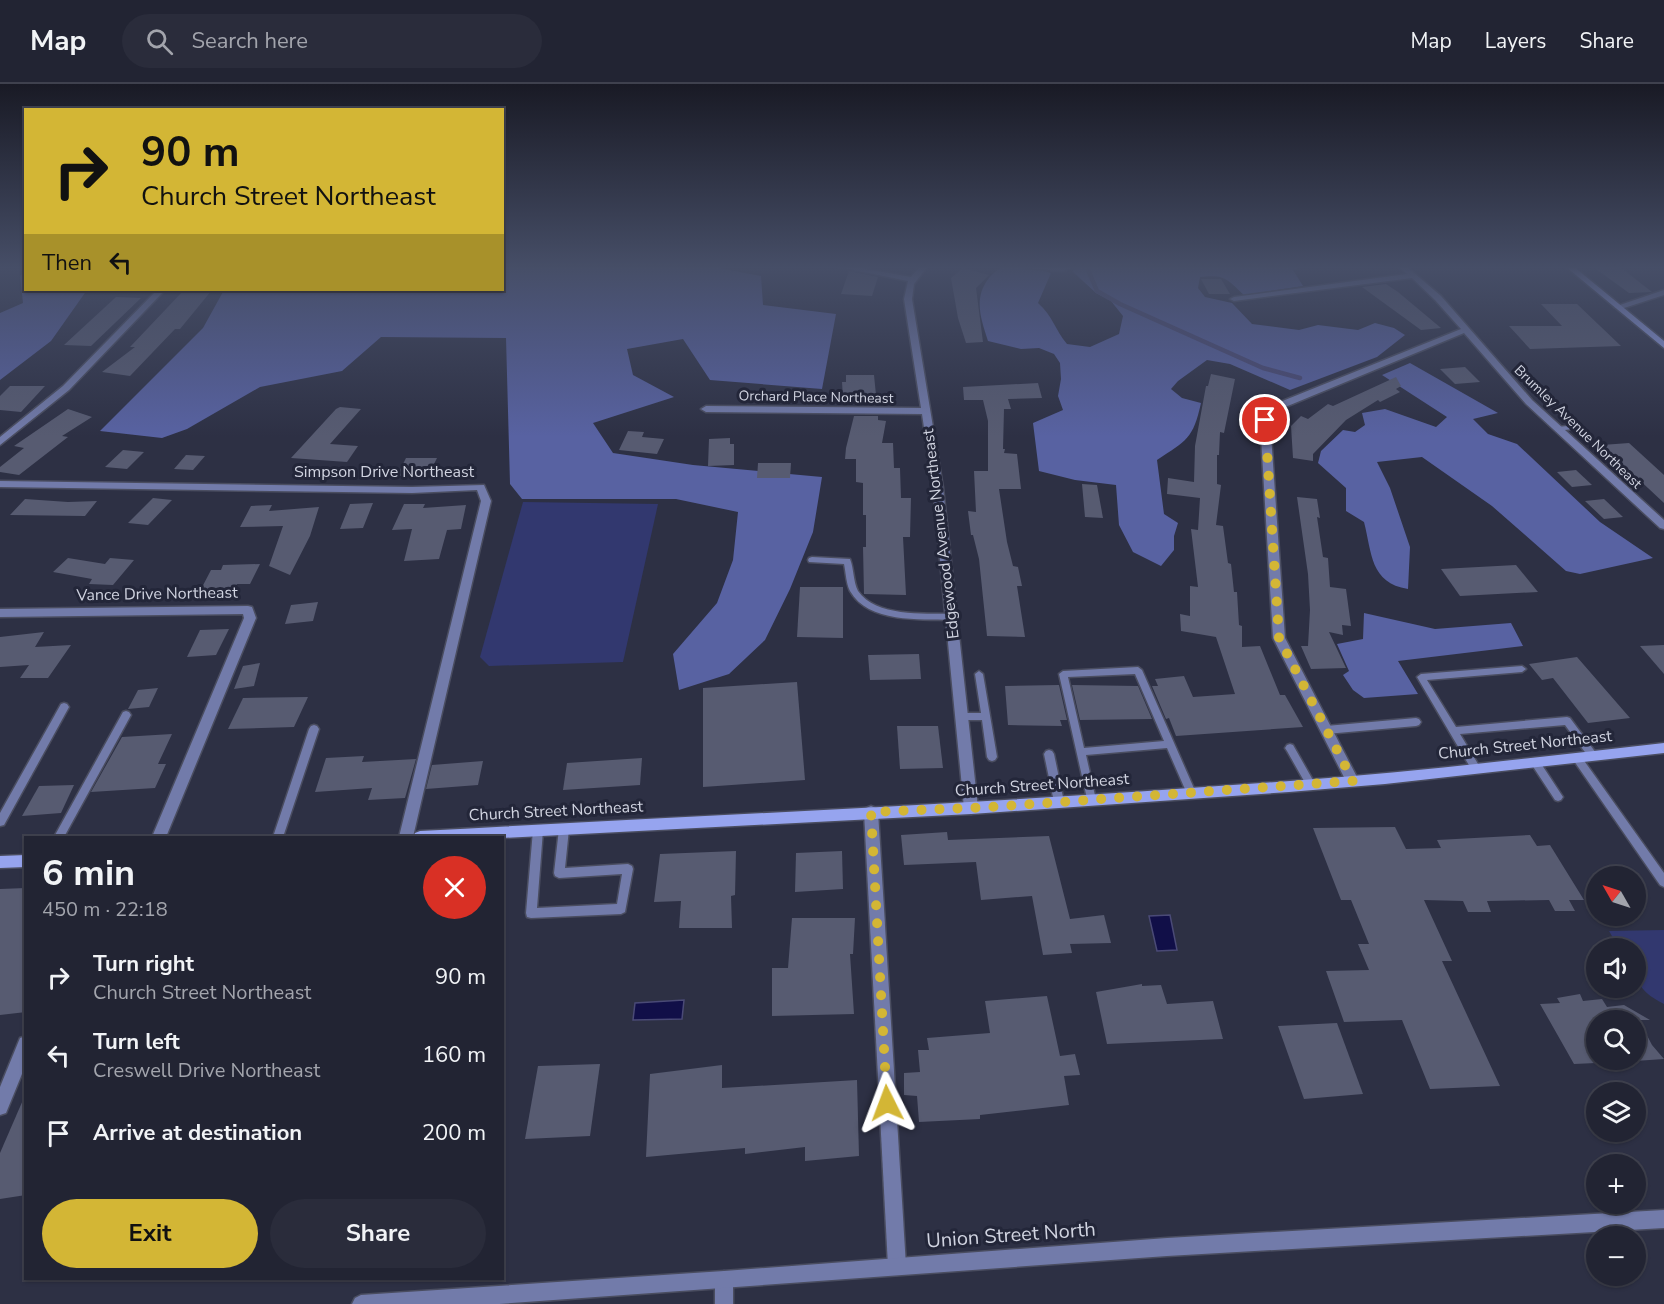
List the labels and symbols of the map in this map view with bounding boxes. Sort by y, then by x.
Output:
street label: Brumley Avenue Northeast [1510,361,1646,493]
street label: Orchard Place Northeast [738,386,894,408]
pin [1239,394,1290,445]
street label: Edgewood Avenue Northeast [917,427,965,640]
street label: Simpson Drive Northeast [294,461,474,483]
street label: Vance Drive Northeast [75,582,238,606]
street label: Church Street Northeast [1437,725,1613,765]
street label: Church Street Northeast [954,768,1130,802]
street label: Church Street Northeast [468,795,644,827]
north arrow [1586,866,1646,926]
position arrow [855,1071,919,1135]
street label: Union Street North [925,1216,1097,1254]

